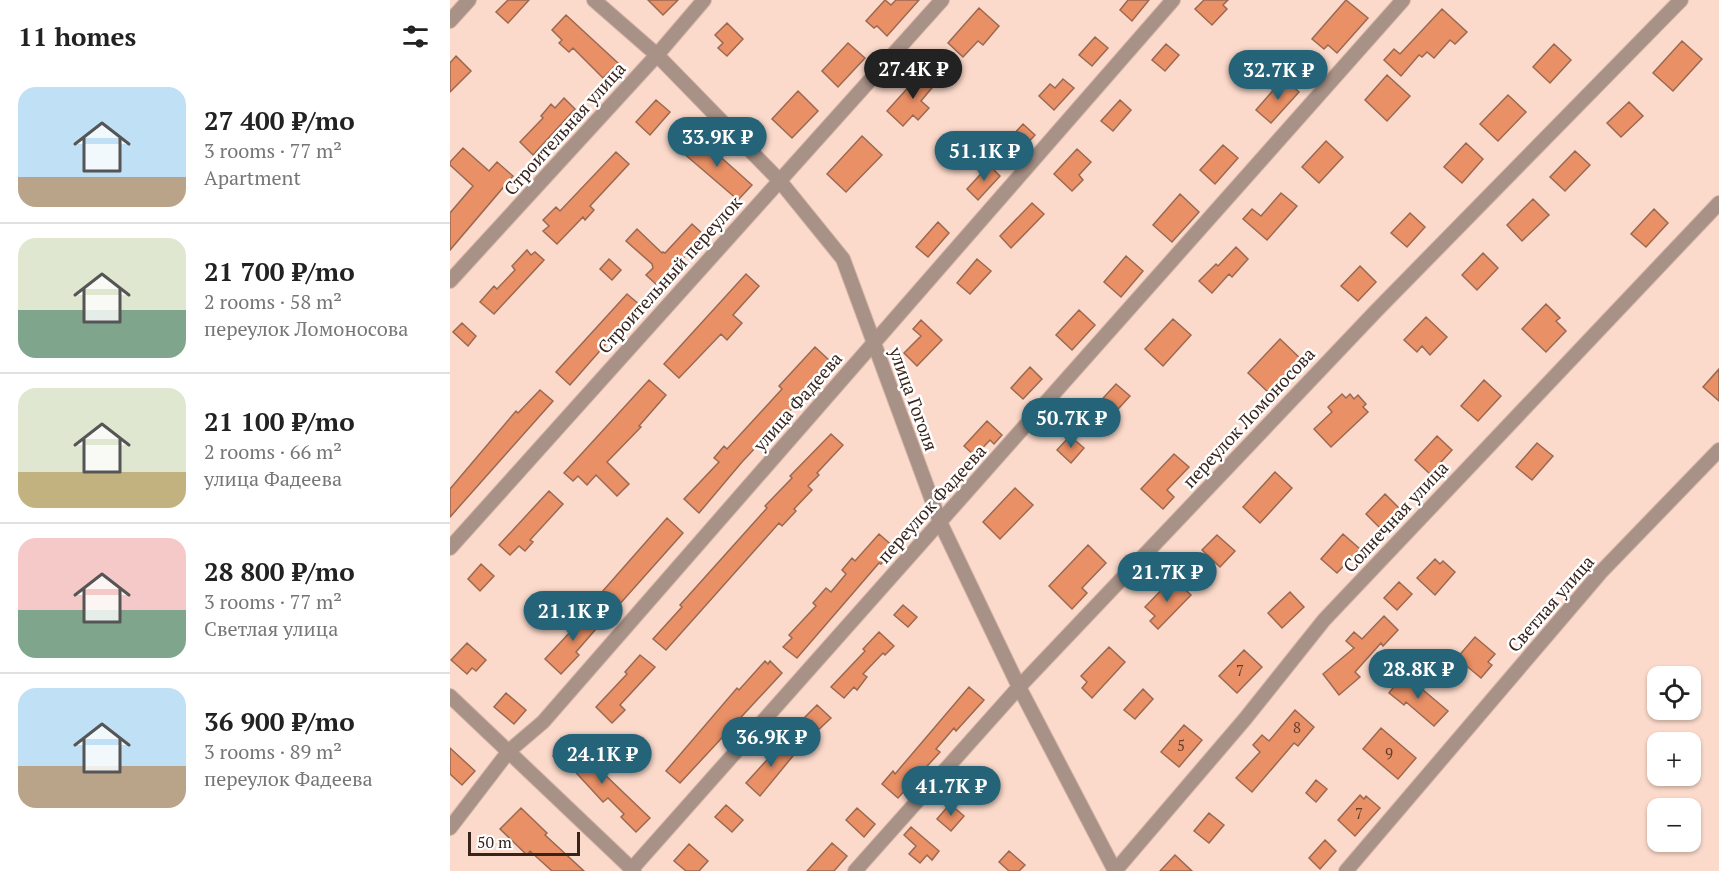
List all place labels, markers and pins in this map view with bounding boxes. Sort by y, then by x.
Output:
pin: 27.4K ₽ [858,49,968,100]
pin: 32.7K ₽ [1223,50,1333,101]
pin: 33.9K ₽ [662,117,772,168]
pin: 51.1K ₽ [929,131,1039,182]
pin: 50.7K ₽ [1016,398,1126,449]
pin: 21.7K ₽ [1112,552,1222,603]
pin: 21.1K ₽ [518,591,628,642]
pin: 28.8K ₽ [1363,649,1473,700]
pin: 36.9K ₽ [716,717,826,768]
pin: 24.1K ₽ [547,734,657,785]
pin: 41.7K ₽ [896,766,1006,817]

